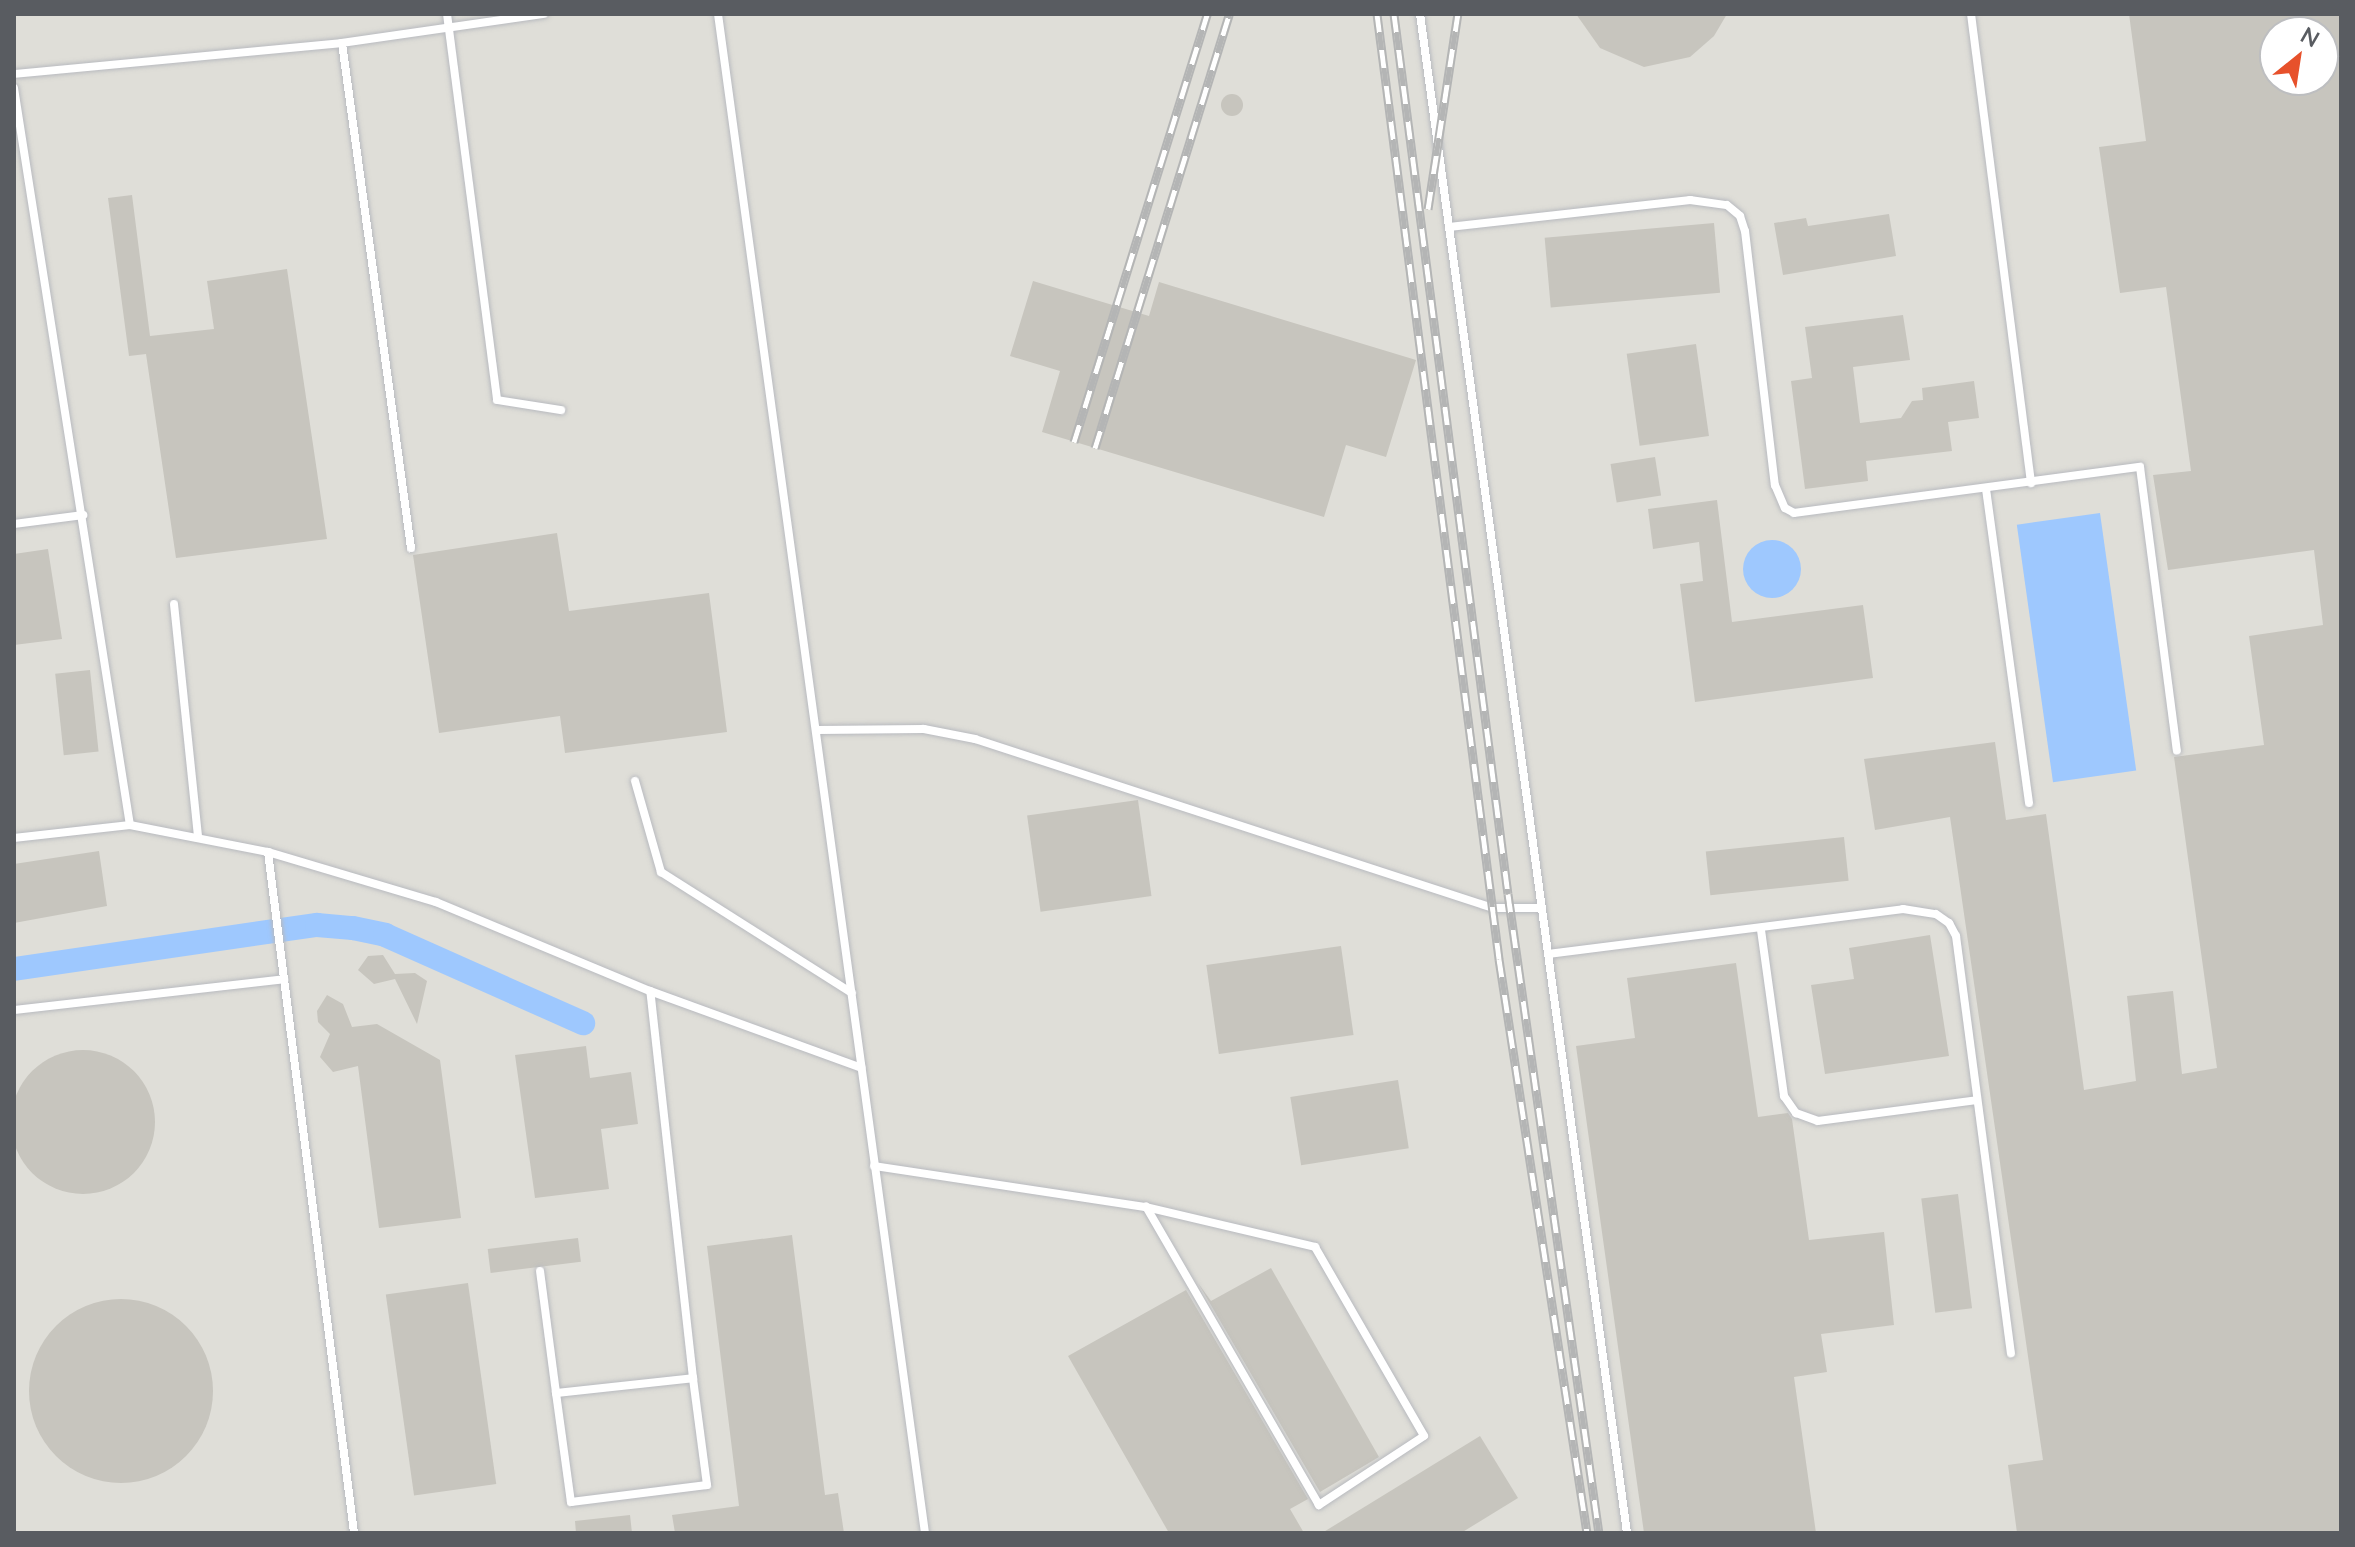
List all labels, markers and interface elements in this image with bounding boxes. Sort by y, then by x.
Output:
north arrow [2259,16,2339,96]
text: N [2296,21,2324,52]

